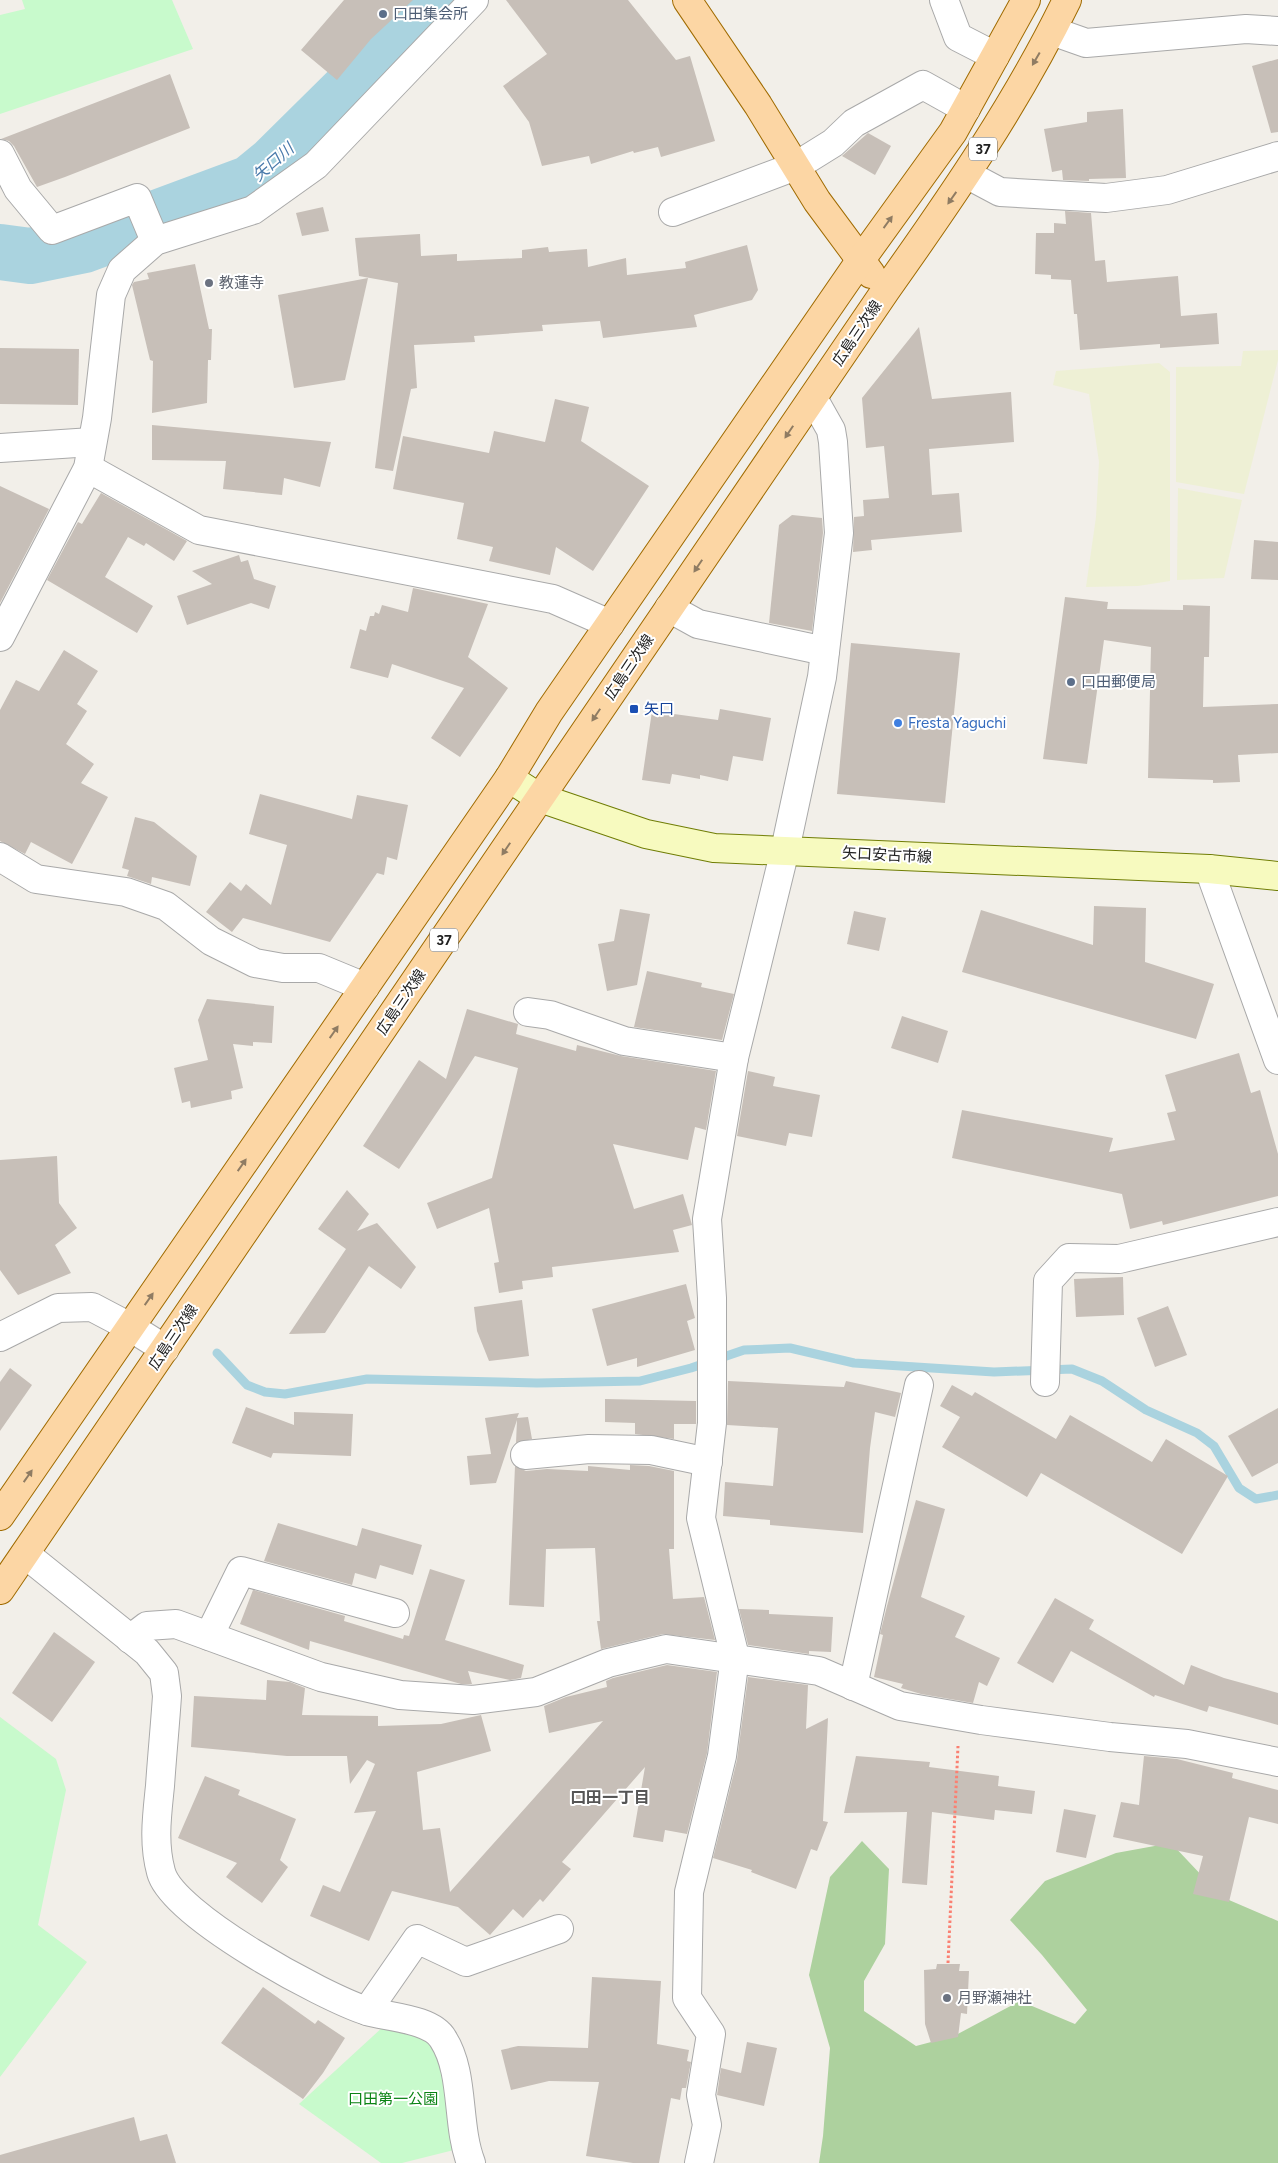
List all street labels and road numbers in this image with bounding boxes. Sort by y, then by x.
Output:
road number: 37 [969,138,997,160]
street label: 広島三次線 [829,297,885,369]
street label: 広島三次線 [601,631,657,703]
street label: 矢口安古市線 [842,844,932,866]
road number: 37 [430,928,458,952]
street label: 広島三次線 [373,966,429,1038]
street label: 広島三次線 [145,1301,201,1373]

